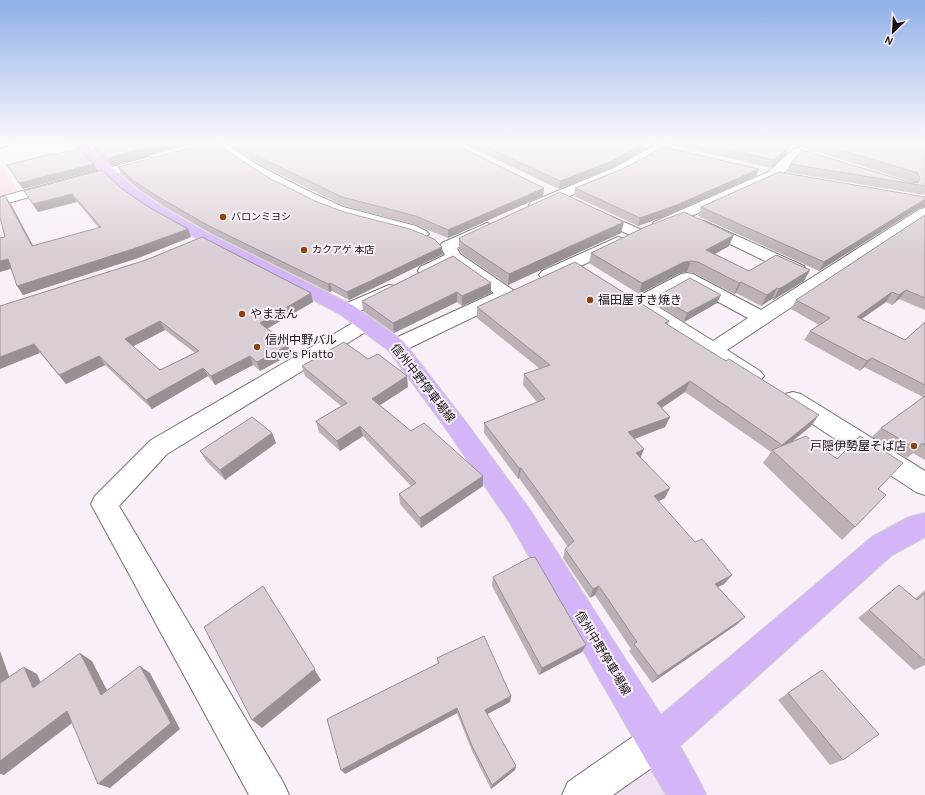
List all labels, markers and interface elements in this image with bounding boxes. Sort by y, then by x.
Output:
north arrow [873,12,913,52]
text: N [883,33,895,48]
place label: バロンミヨシ [231,211,291,223]
marker: バロンミヨシ [218,212,228,222]
place label: カクアゲ 本店 [312,244,374,256]
marker: カクアゲ 本店 [299,245,309,255]
place label: 福田屋すき焼き [598,293,682,307]
marker: 福田屋すき焼き [585,295,595,305]
place label: やま志ん [250,307,298,321]
marker: やま志ん [237,309,247,319]
place label: 信州中野バル Love’s Piatto [265,333,337,361]
street label: 信州中野停車場線 [388,341,458,425]
marker: 信州中野バル Love’s Piatto [252,342,262,352]
place label: 戸隠伊勢屋そば店 [810,439,906,453]
marker: 戸隠伊勢屋そば店 [909,441,919,451]
street label: 信州中野停車場線 [572,608,634,698]

